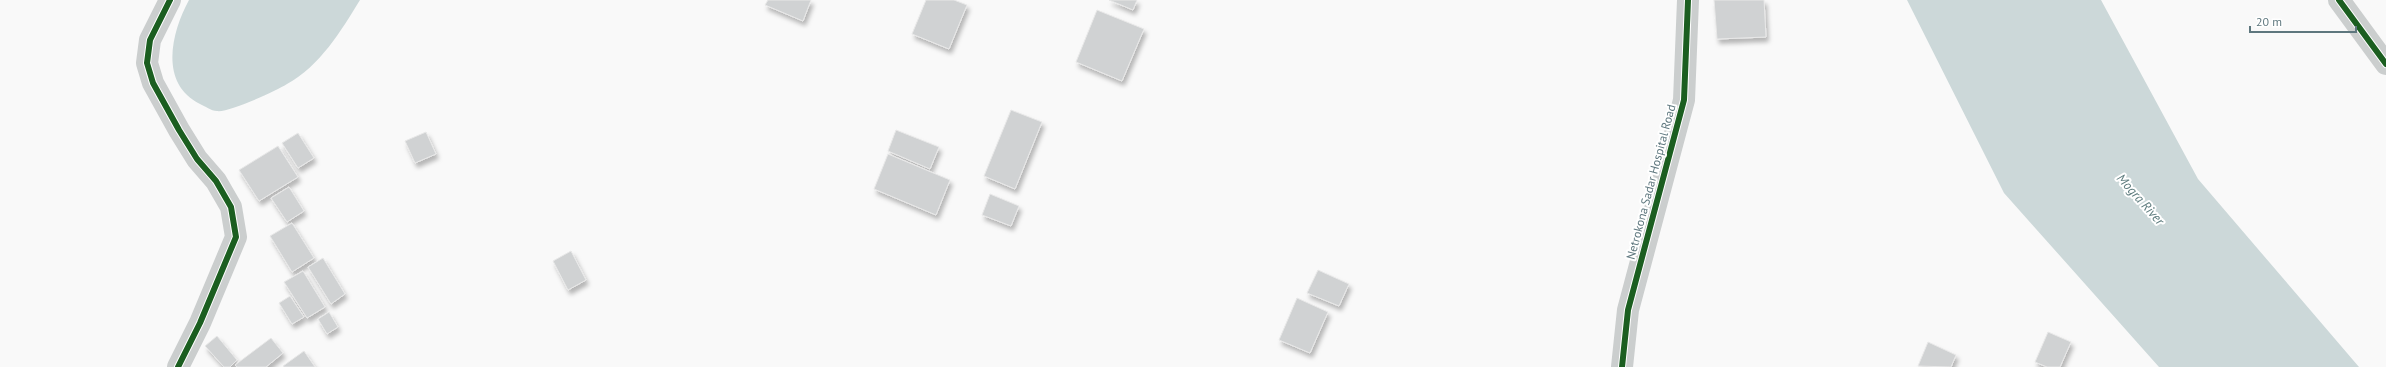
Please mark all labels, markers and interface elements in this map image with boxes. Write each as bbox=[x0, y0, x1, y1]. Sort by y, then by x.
scale bar bbox=[2250, 8, 2356, 34]
text: 20 m bbox=[2256, 14, 2282, 29]
street label: Netrokona Sadar Hospital Road bbox=[1623, 103, 1678, 261]
water label: Mogra River bbox=[2113, 170, 2169, 229]

